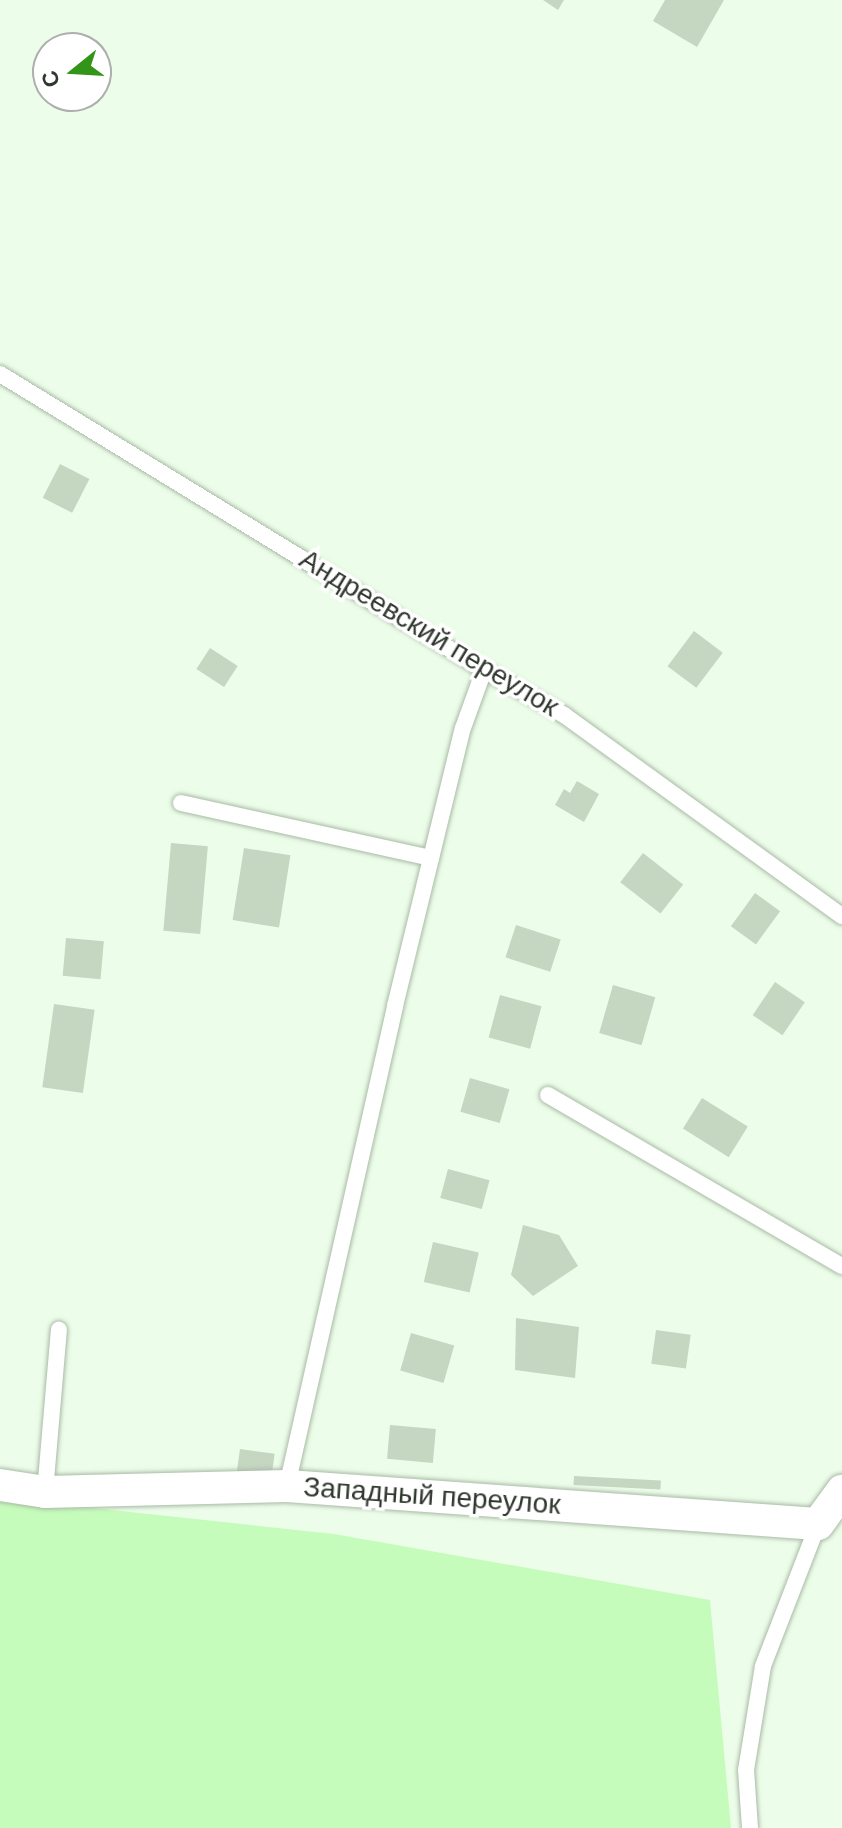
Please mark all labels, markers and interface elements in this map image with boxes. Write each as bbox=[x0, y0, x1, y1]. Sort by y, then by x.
north arrow bbox=[32, 32, 112, 112]
text: С bbox=[34, 67, 67, 91]
street label: Андреевский переулок bbox=[293, 542, 565, 724]
street label: Западный переулок bbox=[302, 1470, 562, 1522]

